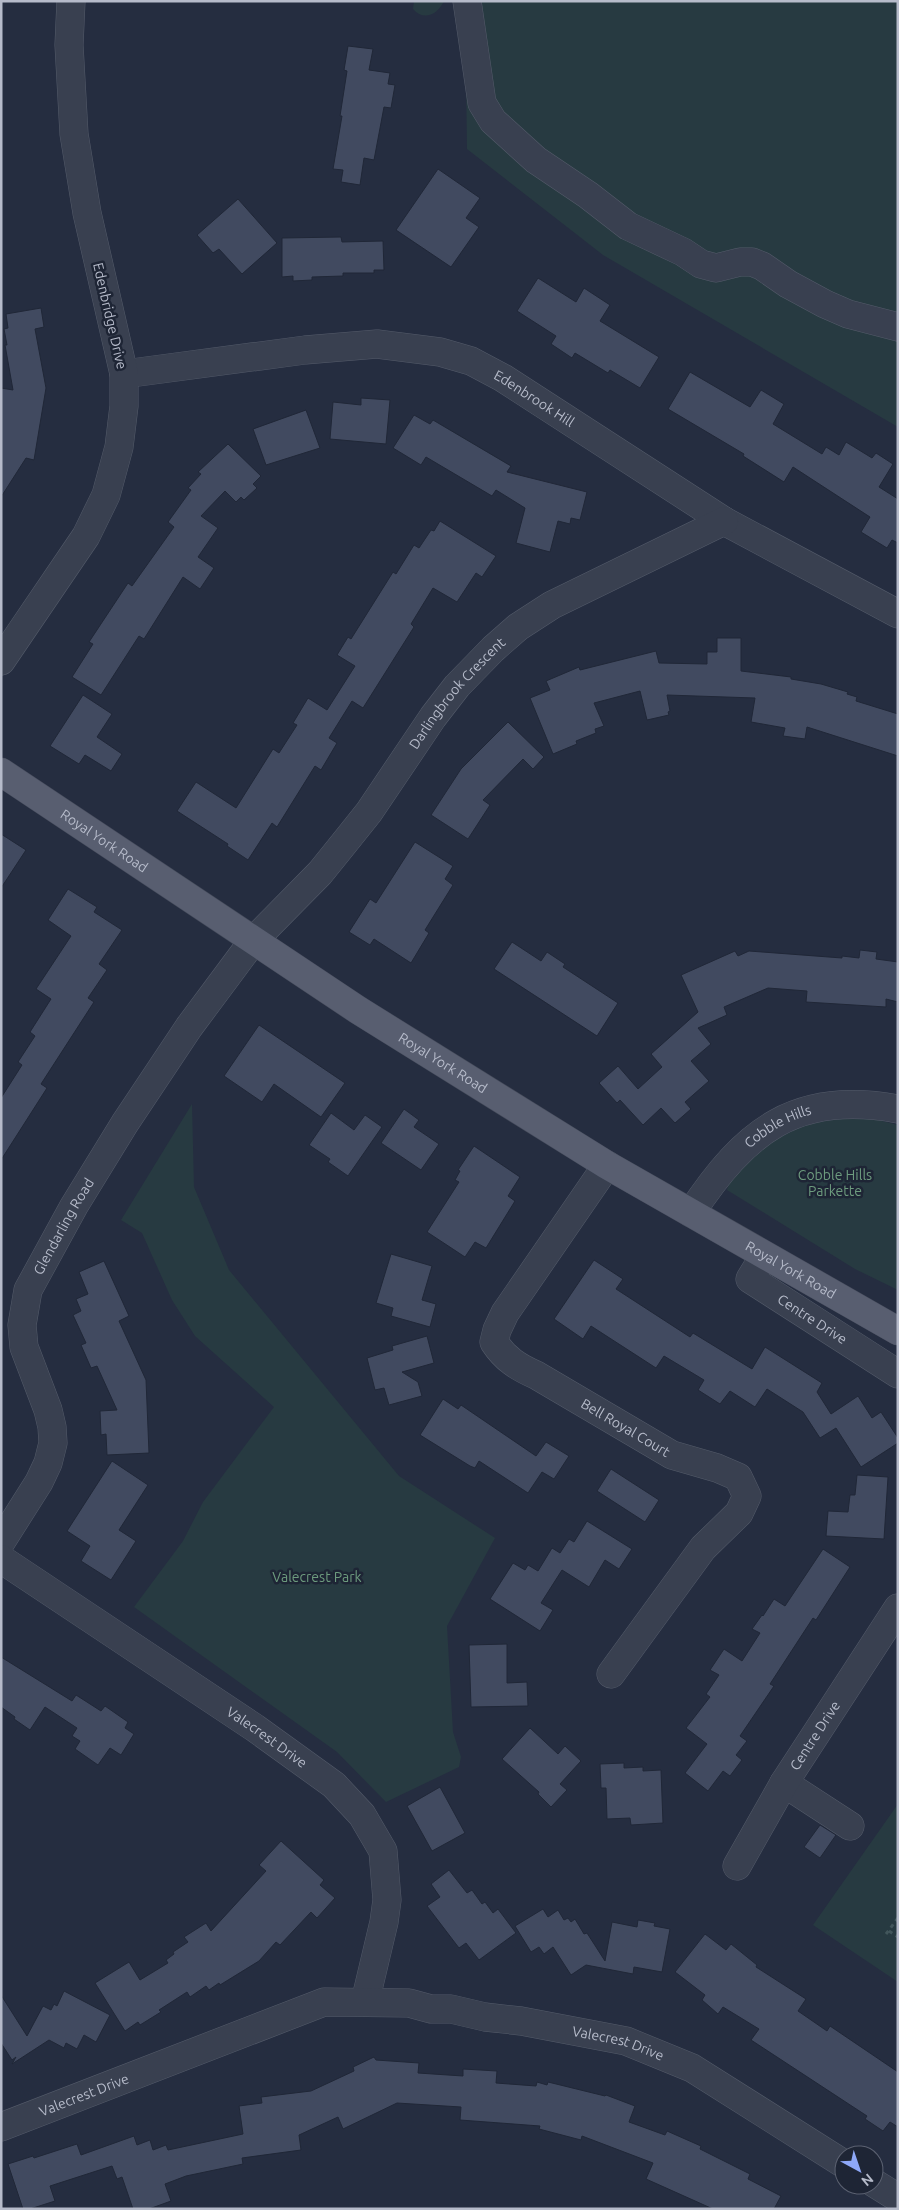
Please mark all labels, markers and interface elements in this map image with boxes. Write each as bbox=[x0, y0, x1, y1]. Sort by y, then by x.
street label: Edenbridge Drive bbox=[90, 261, 130, 371]
street label: Edenbrook Hill bbox=[491, 367, 578, 430]
street label: Darlingbrook Crescent bbox=[406, 634, 509, 752]
street label: Royal York Road bbox=[58, 806, 151, 876]
street label: Royal York Road bbox=[396, 1029, 490, 1096]
street label: Cobble Hills bbox=[741, 1102, 813, 1151]
park label: Cobble Hills Parkette bbox=[798, 1167, 872, 1199]
street label: Glendarling Road bbox=[30, 1175, 97, 1277]
street label: Royal York Road bbox=[743, 1238, 839, 1302]
street label: Centre Drive bbox=[775, 1291, 850, 1347]
street label: Bell Royal Court bbox=[578, 1395, 673, 1460]
park label: Valecrest Park bbox=[272, 1569, 362, 1585]
street label: Centre Drive bbox=[787, 1698, 843, 1773]
street label: Valecrest Drive bbox=[224, 1703, 310, 1771]
street label: Valecrest Drive bbox=[571, 2023, 666, 2064]
street label: Valecrest Drive bbox=[37, 2070, 131, 2119]
north arrow bbox=[834, 2145, 884, 2195]
text: N bbox=[858, 2170, 877, 2189]

